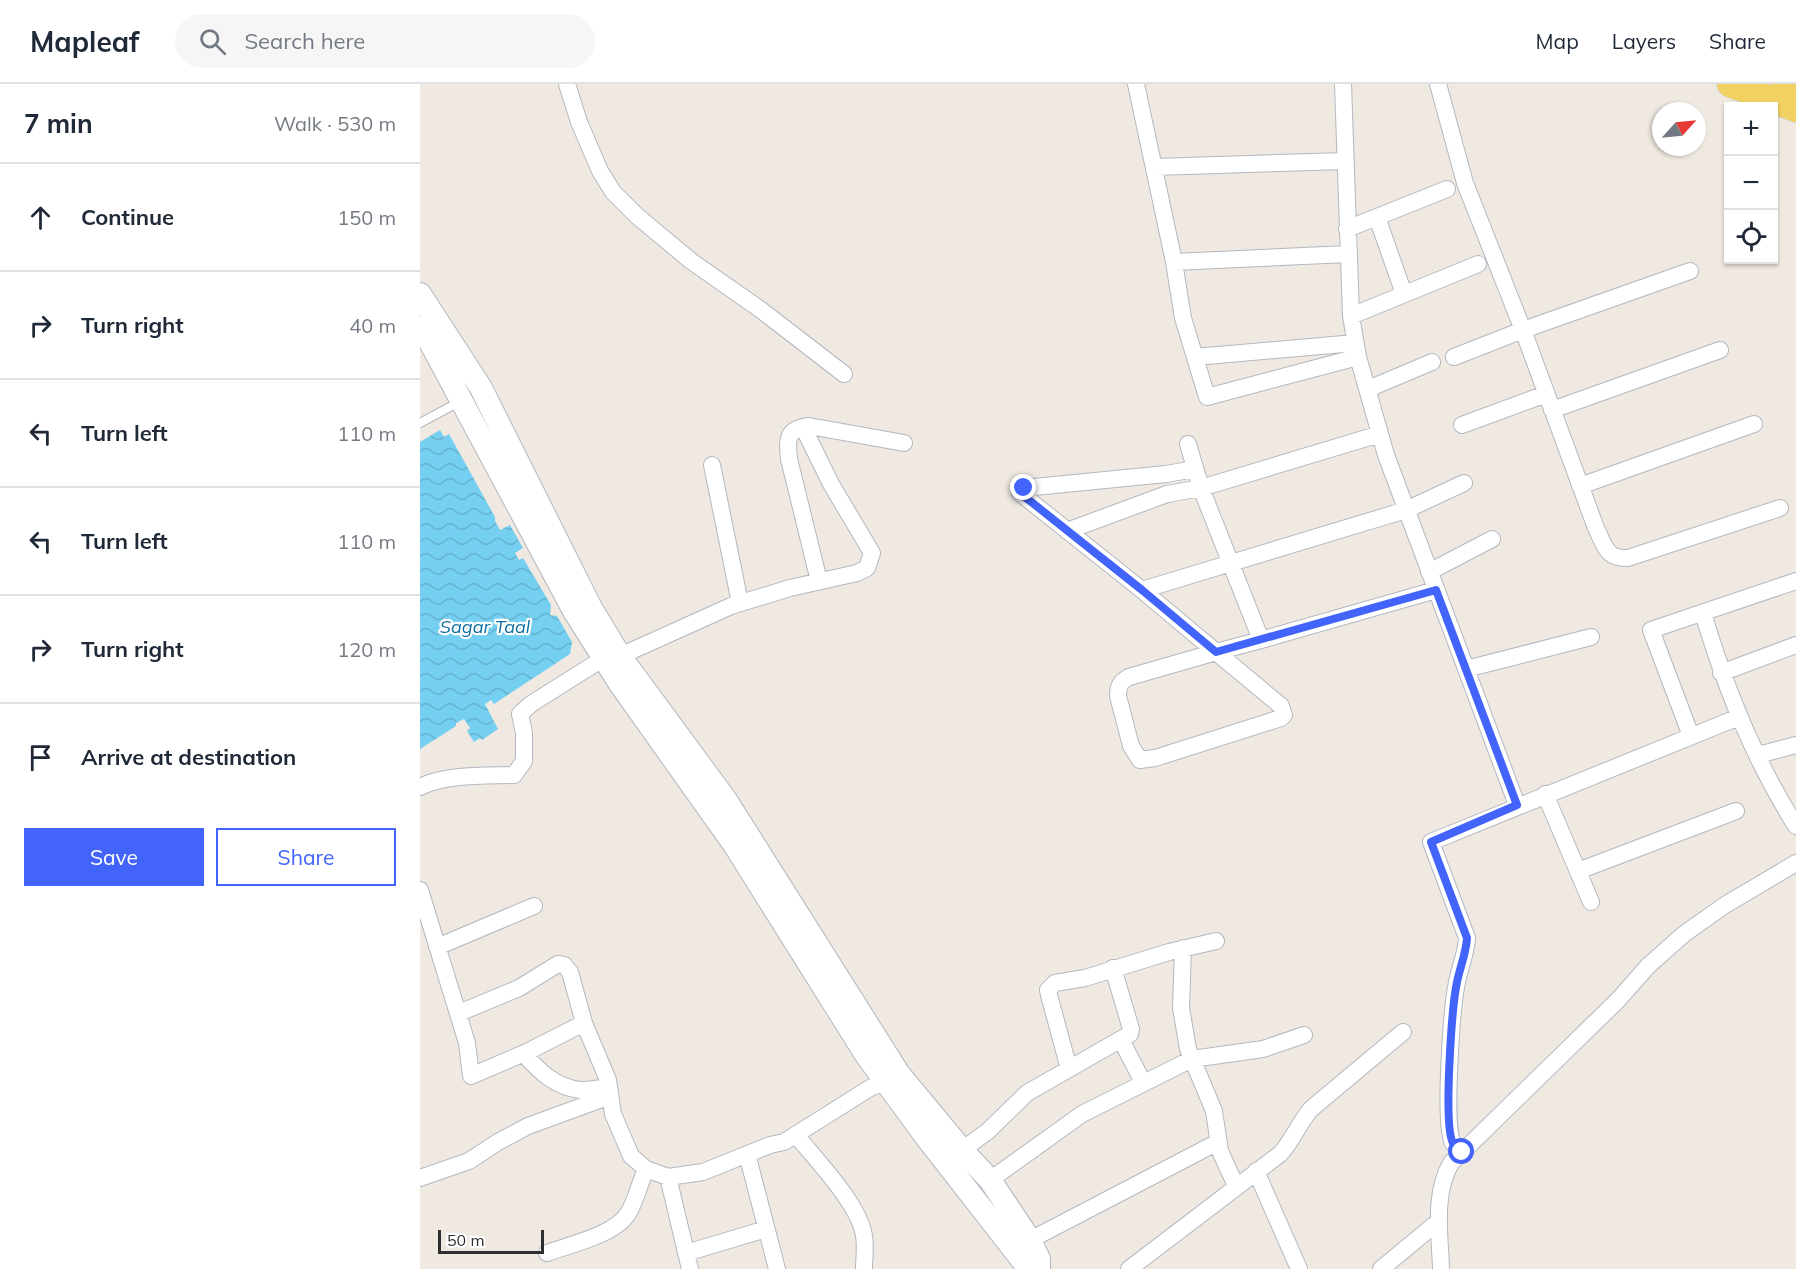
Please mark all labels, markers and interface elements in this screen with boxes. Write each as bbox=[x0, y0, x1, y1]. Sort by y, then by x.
search box bbox=[175, 14, 595, 68]
text: Mapleaf bbox=[30, 24, 139, 59]
icon: search bbox=[196, 25, 229, 58]
text: Search here bbox=[244, 27, 365, 55]
text: Map bbox=[1536, 28, 1579, 54]
text: Layers bbox=[1612, 28, 1676, 54]
text: Share bbox=[1709, 28, 1766, 54]
north arrow bbox=[1652, 102, 1706, 156]
map controls bbox=[1724, 102, 1778, 264]
button: + bbox=[1724, 102, 1778, 156]
text: 7 min bbox=[24, 107, 93, 140]
text: Walk · 530 m bbox=[274, 111, 396, 136]
button: − bbox=[1724, 156, 1778, 210]
icon: ahead bbox=[24, 201, 57, 234]
text: Continue bbox=[81, 203, 174, 231]
text: 150 m bbox=[337, 205, 396, 230]
button: locate bbox=[1724, 210, 1778, 264]
icon: right bbox=[24, 309, 57, 342]
text: Turn right bbox=[81, 311, 184, 339]
text: 40 m bbox=[349, 313, 396, 338]
icon: left bbox=[24, 417, 57, 450]
text: Turn left bbox=[81, 419, 168, 447]
text: 110 m bbox=[337, 421, 396, 446]
route end bbox=[1010, 474, 1036, 500]
icon: left bbox=[24, 525, 57, 558]
text: Turn left bbox=[81, 527, 168, 555]
text: 110 m bbox=[337, 529, 396, 554]
water label: Sagar Taal bbox=[440, 615, 531, 638]
icon: right bbox=[24, 633, 57, 666]
text: Turn right bbox=[81, 635, 184, 663]
text: 120 m bbox=[337, 637, 396, 662]
icon: arrive bbox=[24, 741, 57, 774]
text: Arrive at destination bbox=[81, 743, 296, 771]
button: Save bbox=[24, 828, 204, 886]
button: Share bbox=[216, 828, 396, 886]
route start bbox=[1448, 1138, 1474, 1164]
scale bar bbox=[438, 1227, 544, 1254]
text: 50 m bbox=[447, 1230, 484, 1250]

